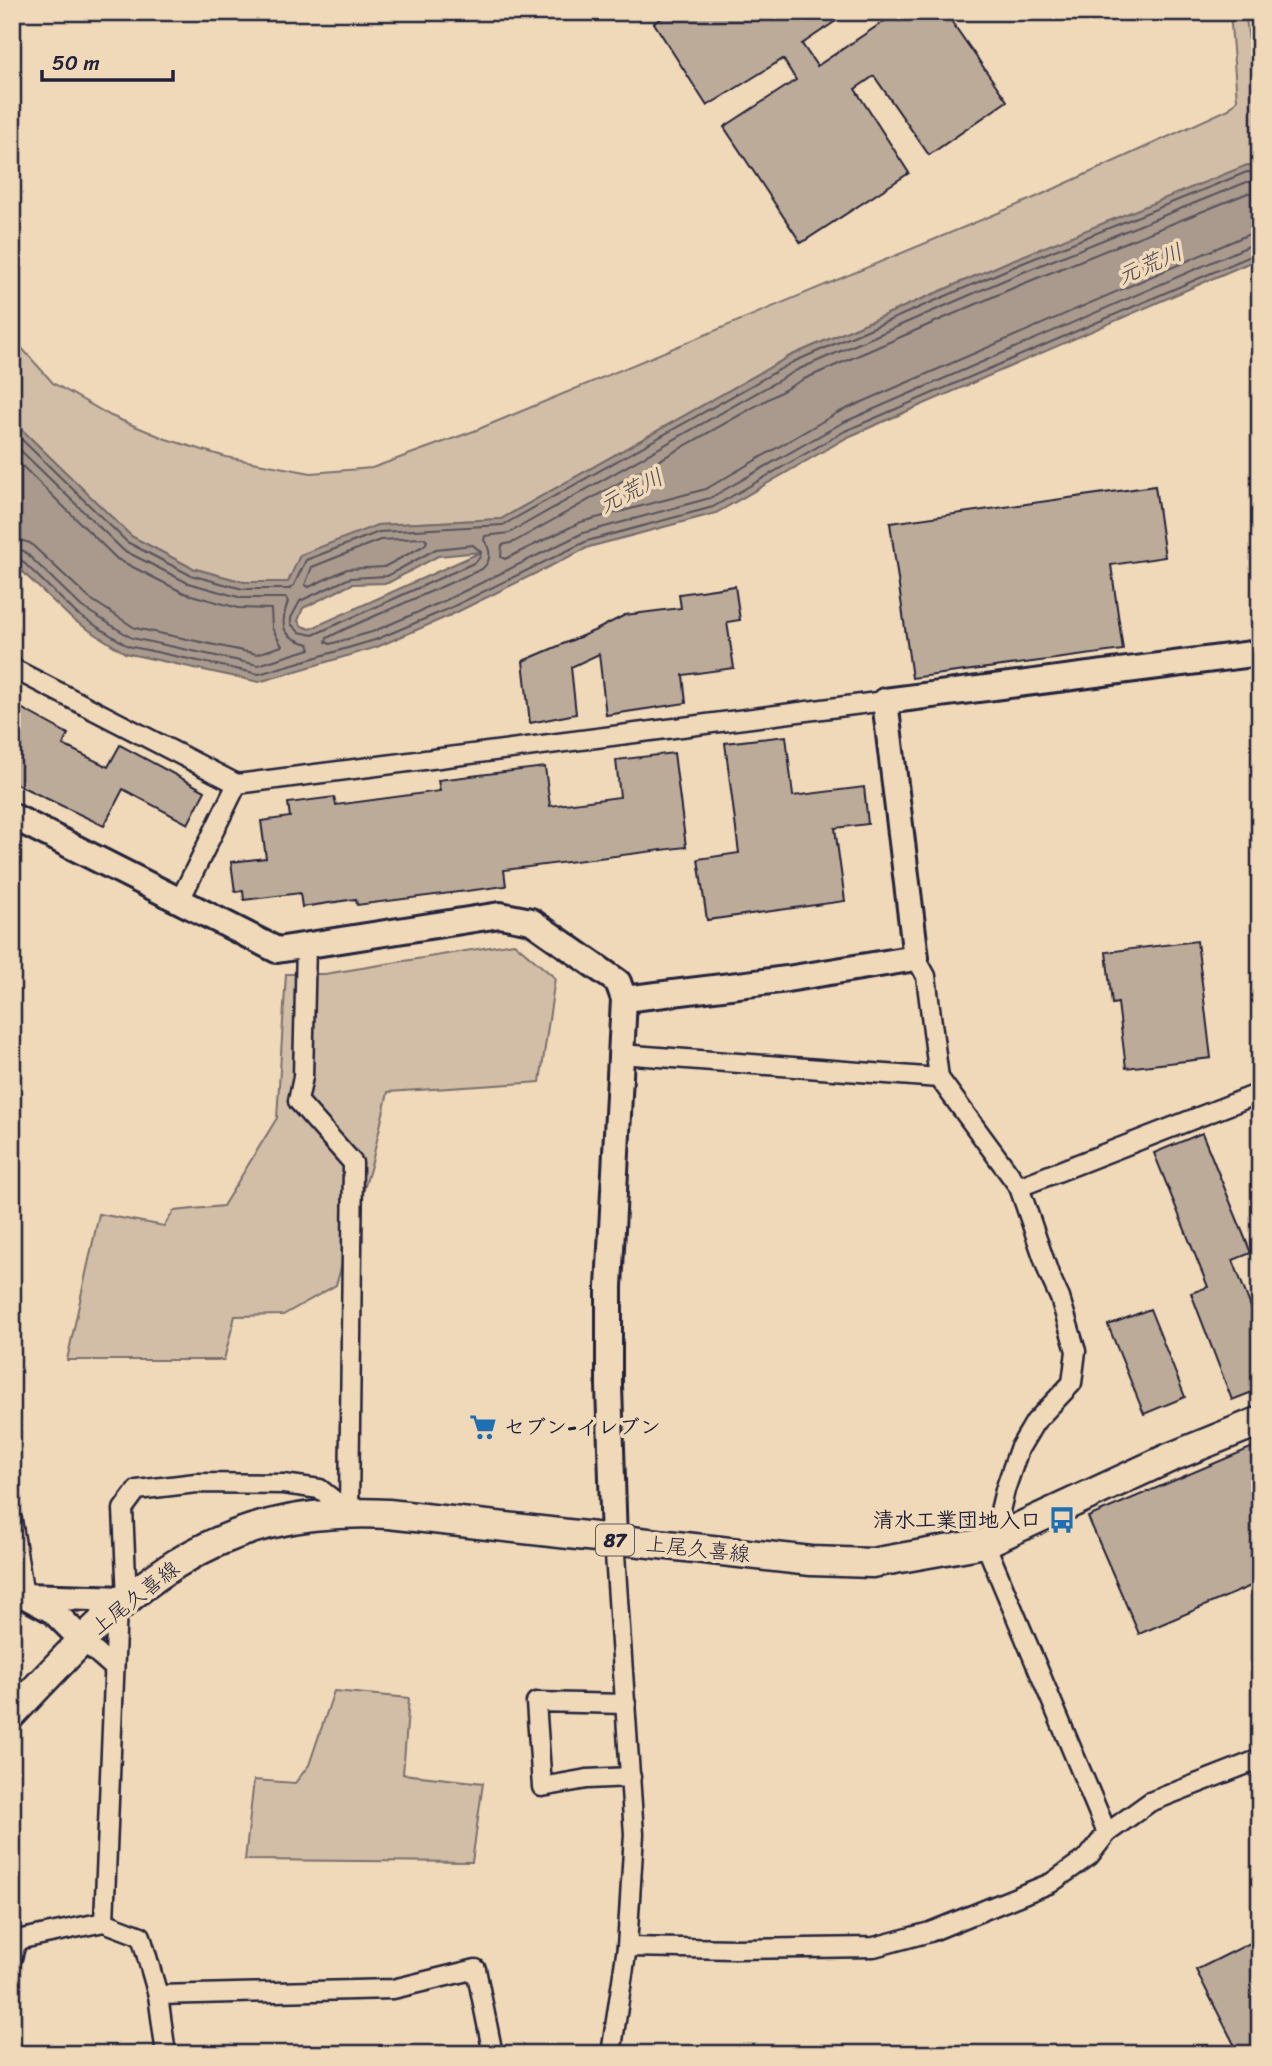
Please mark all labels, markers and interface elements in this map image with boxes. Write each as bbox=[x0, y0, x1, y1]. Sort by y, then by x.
scale bar bbox=[42, 38, 173, 82]
text: 50 m bbox=[52, 44, 100, 82]
water label: 元荒川 bbox=[1110, 232, 1190, 296]
water label: 元荒川 bbox=[591, 457, 671, 525]
place label: セブン-イレブン bbox=[504, 1408, 661, 1446]
supermarket icon: セブン-イレブン bbox=[468, 1412, 498, 1442]
place label: 清水工業団地入口 bbox=[873, 1501, 1041, 1539]
bus stop icon: 清水工業団地入口 bbox=[1047, 1505, 1077, 1535]
road number: 87 bbox=[596, 1524, 634, 1556]
street label: 上尾久喜線 bbox=[644, 1525, 752, 1573]
street label: 上尾久喜線 bbox=[82, 1551, 188, 1645]

